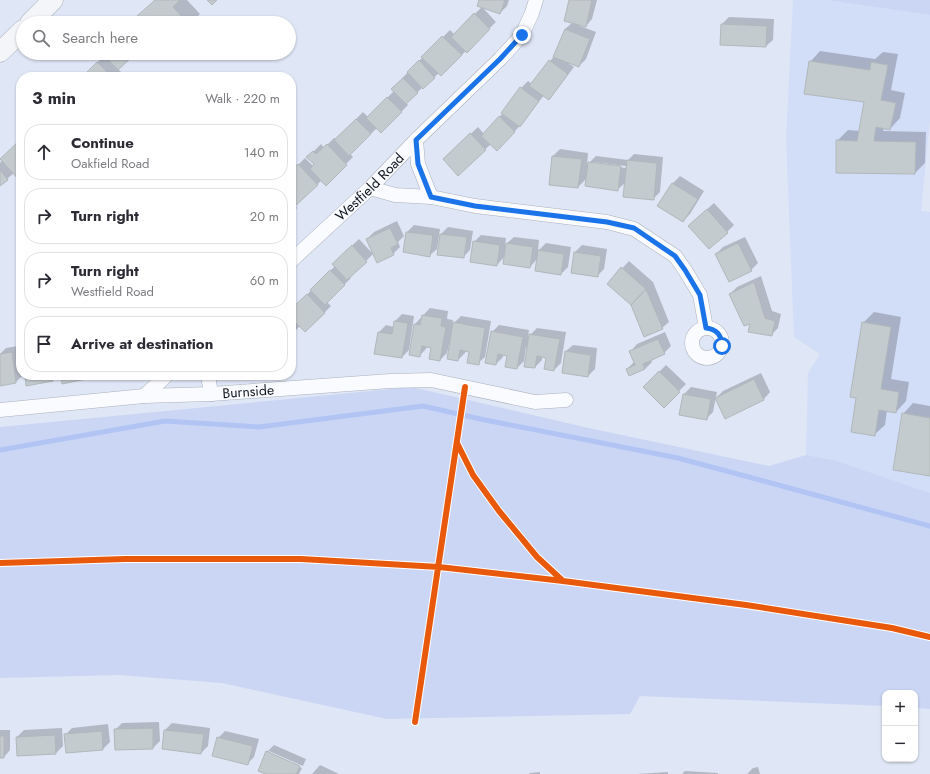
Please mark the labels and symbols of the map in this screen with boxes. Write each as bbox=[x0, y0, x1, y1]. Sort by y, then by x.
route end bbox=[513, 26, 531, 44]
street label: Westfield Road bbox=[331, 148, 408, 225]
route start bbox=[713, 337, 731, 355]
street label: Burnside bbox=[222, 379, 275, 403]

